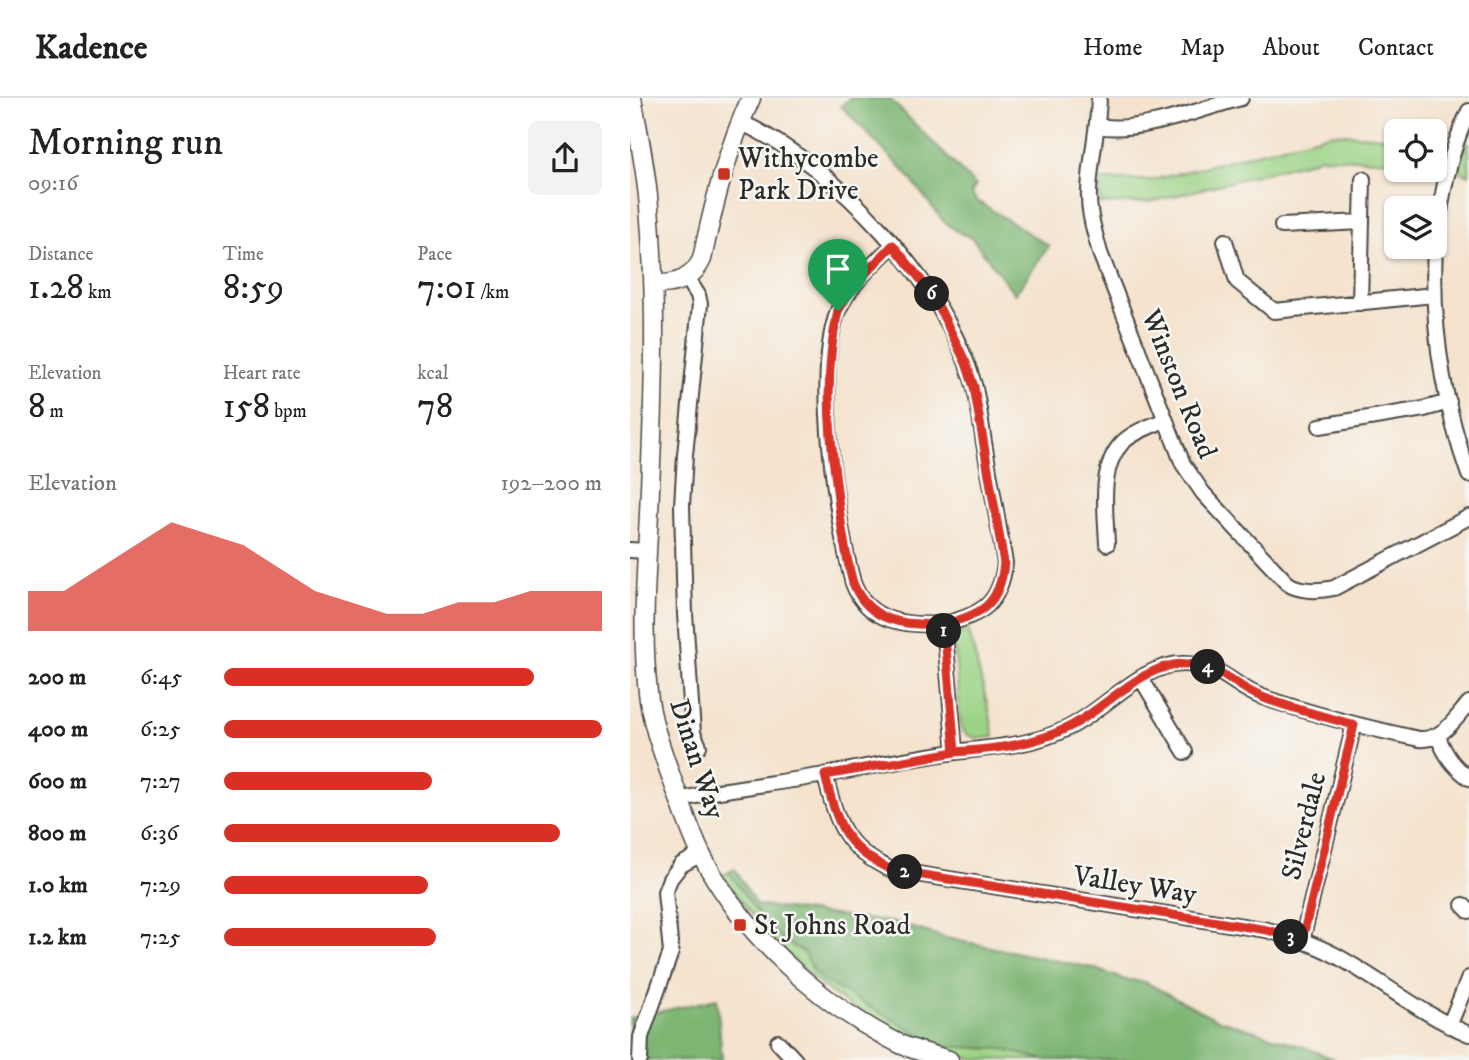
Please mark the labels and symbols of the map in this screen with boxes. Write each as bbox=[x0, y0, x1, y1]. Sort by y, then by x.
place label: Withycombe Park Drive bbox=[737, 141, 879, 208]
marker: Withycombe Park Drive bbox=[716, 166, 732, 182]
pin bbox=[808, 239, 868, 311]
pin: 6 bbox=[914, 276, 950, 312]
street label: Winston Road bbox=[1133, 303, 1225, 464]
pin: 1 bbox=[926, 614, 962, 648]
pin: 4 bbox=[1190, 650, 1226, 684]
street label: Dinan Way bbox=[661, 695, 733, 824]
street label: Silverdale bbox=[1274, 768, 1334, 884]
pin: 2 bbox=[888, 854, 922, 890]
street label: Valley Way bbox=[1070, 858, 1200, 912]
place label: St Johns Road bbox=[754, 908, 910, 943]
marker: St Johns Road bbox=[732, 917, 748, 933]
pin: 3 bbox=[1274, 920, 1308, 954]

